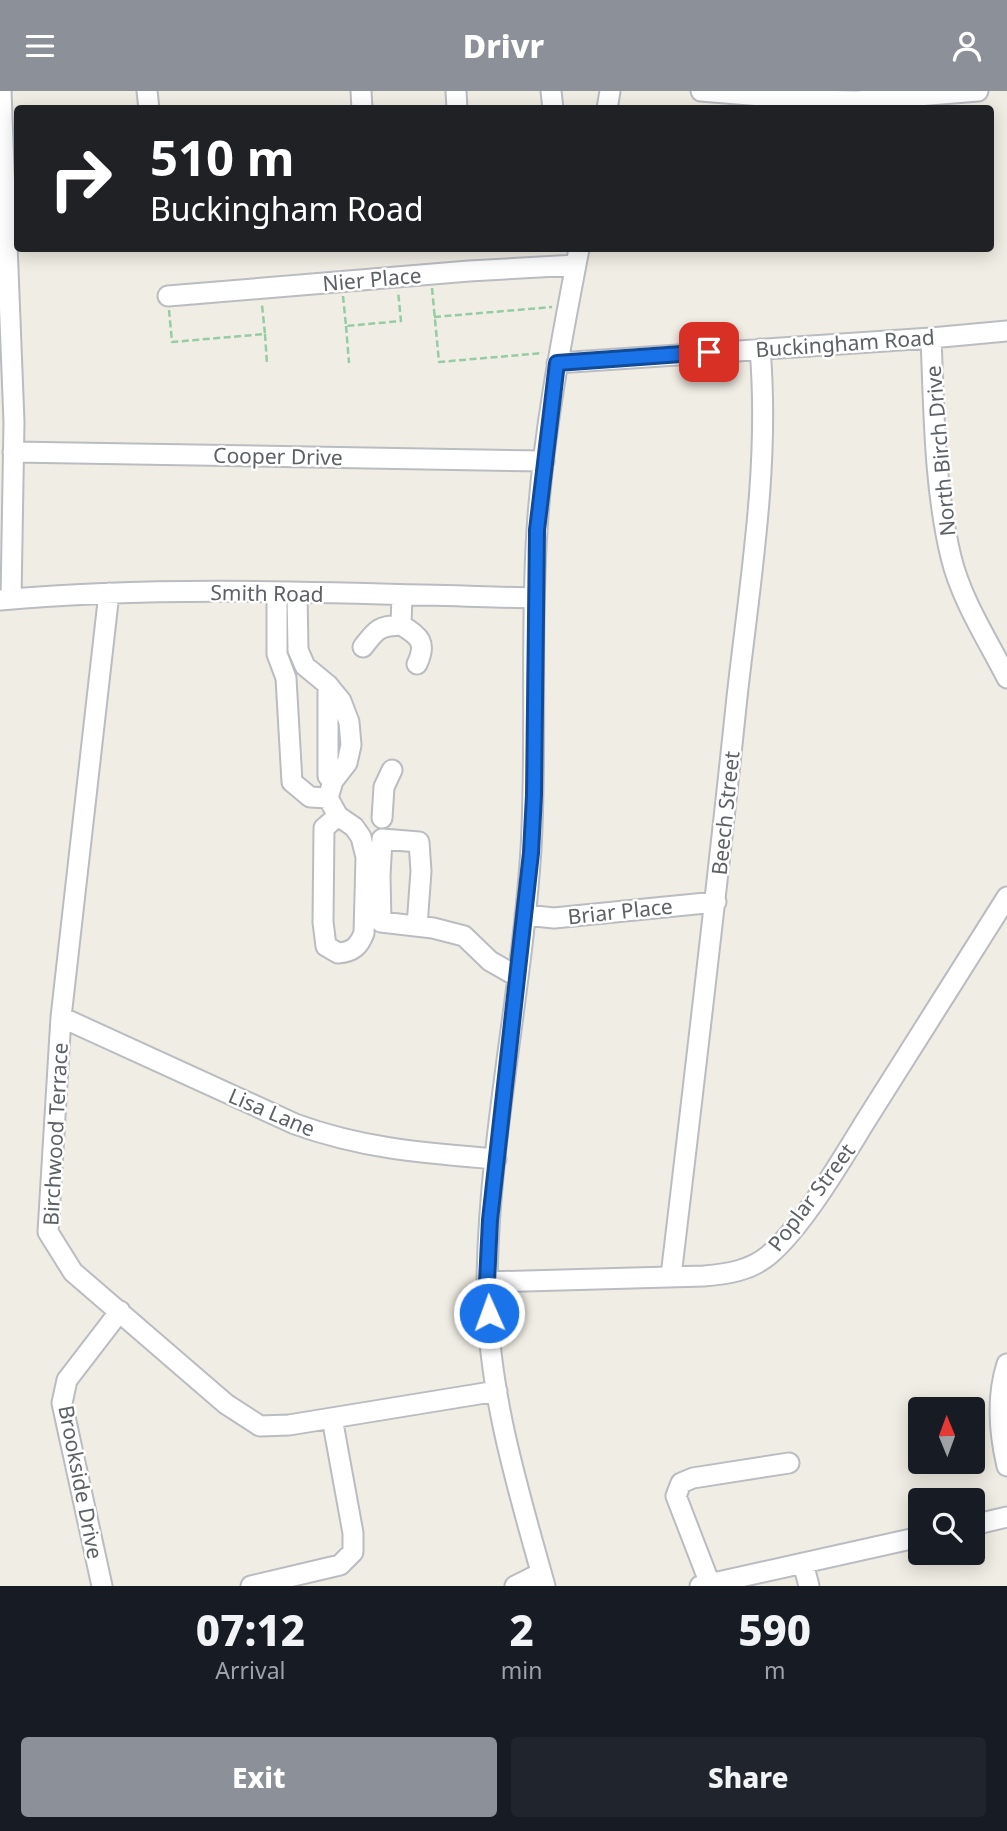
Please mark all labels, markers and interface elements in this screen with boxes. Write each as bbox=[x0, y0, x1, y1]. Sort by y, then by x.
text: Drivr bbox=[463, 24, 544, 67]
icon: menu bbox=[21, 27, 59, 65]
icon: person bbox=[948, 27, 986, 65]
text: 510 m bbox=[150, 124, 295, 190]
icon: right bbox=[35, 133, 126, 224]
text: Buckingham Road bbox=[150, 187, 424, 230]
street label: Nier Place bbox=[321, 261, 423, 297]
pin bbox=[679, 322, 739, 382]
street label: Buckingham Road bbox=[754, 323, 936, 363]
icon: arrive bbox=[690, 333, 728, 371]
street label: North Birch Drive bbox=[919, 365, 961, 537]
street label: Cooper Drive bbox=[213, 441, 343, 471]
street label: Smith Road bbox=[210, 578, 324, 608]
street label: Beech Street bbox=[705, 749, 745, 876]
street label: Briar Place bbox=[566, 892, 674, 930]
street label: Birchwood Terrace bbox=[36, 1042, 74, 1226]
street label: Lisa Lane bbox=[224, 1081, 320, 1143]
street label: Poplar Street bbox=[761, 1137, 861, 1257]
position arrow bbox=[452, 1276, 526, 1350]
north arrow bbox=[908, 1397, 985, 1473]
map controls bbox=[908, 1397, 985, 1565]
street label: Brookside Drive bbox=[52, 1403, 110, 1561]
button: search bbox=[908, 1488, 985, 1565]
text: 07:12 bbox=[196, 1601, 305, 1658]
text: 2 bbox=[509, 1601, 534, 1658]
text: 590 bbox=[738, 1601, 811, 1658]
text: Arrival bbox=[215, 1654, 285, 1686]
text: min bbox=[501, 1654, 542, 1686]
text: m bbox=[764, 1654, 785, 1686]
button: Exit bbox=[21, 1737, 497, 1817]
button: Share bbox=[511, 1737, 986, 1817]

